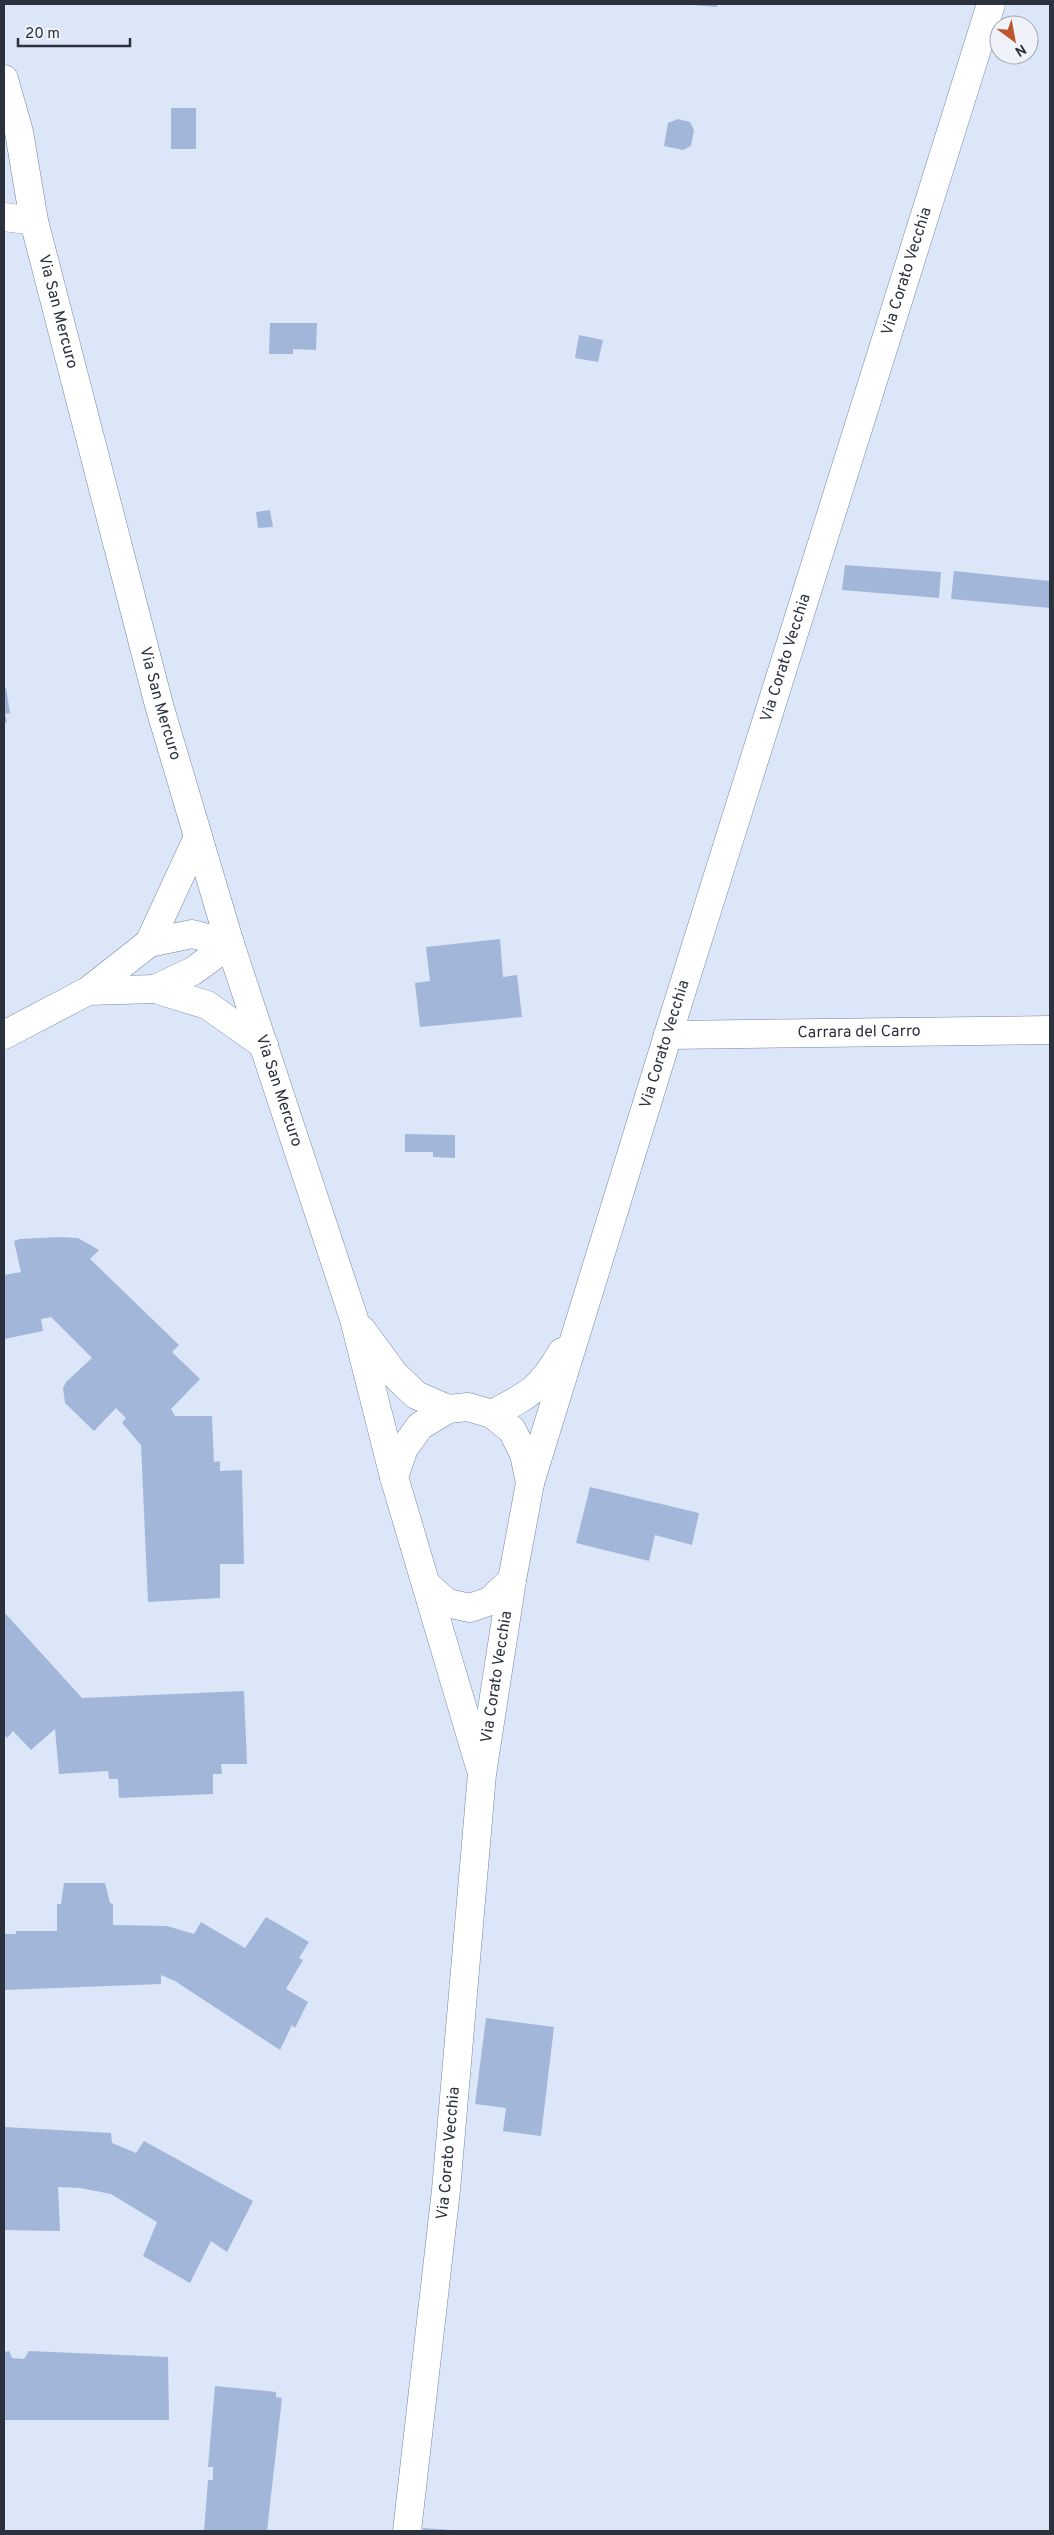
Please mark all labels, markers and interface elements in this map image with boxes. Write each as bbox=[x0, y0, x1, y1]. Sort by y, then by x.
scale bar bbox=[18, 15, 130, 47]
north arrow bbox=[989, 15, 1039, 65]
text: 20 m bbox=[25, 25, 60, 44]
text: N bbox=[1011, 40, 1029, 60]
street label: Via Corato Vecchia bbox=[878, 205, 937, 338]
street label: Via San Mercuro bbox=[33, 253, 82, 371]
street label: Via Corato Vecchia bbox=[757, 591, 816, 725]
street label: Via San Mercuro bbox=[134, 645, 185, 763]
street label: Via Corato Vecchia bbox=[636, 978, 695, 1111]
street label: Carrara del Carro bbox=[797, 1022, 921, 1043]
street label: Via San Mercuro bbox=[251, 1032, 306, 1149]
street label: Via Corato Vecchia bbox=[477, 1609, 517, 1744]
street label: Via Corato Vecchia bbox=[433, 2086, 465, 2221]

